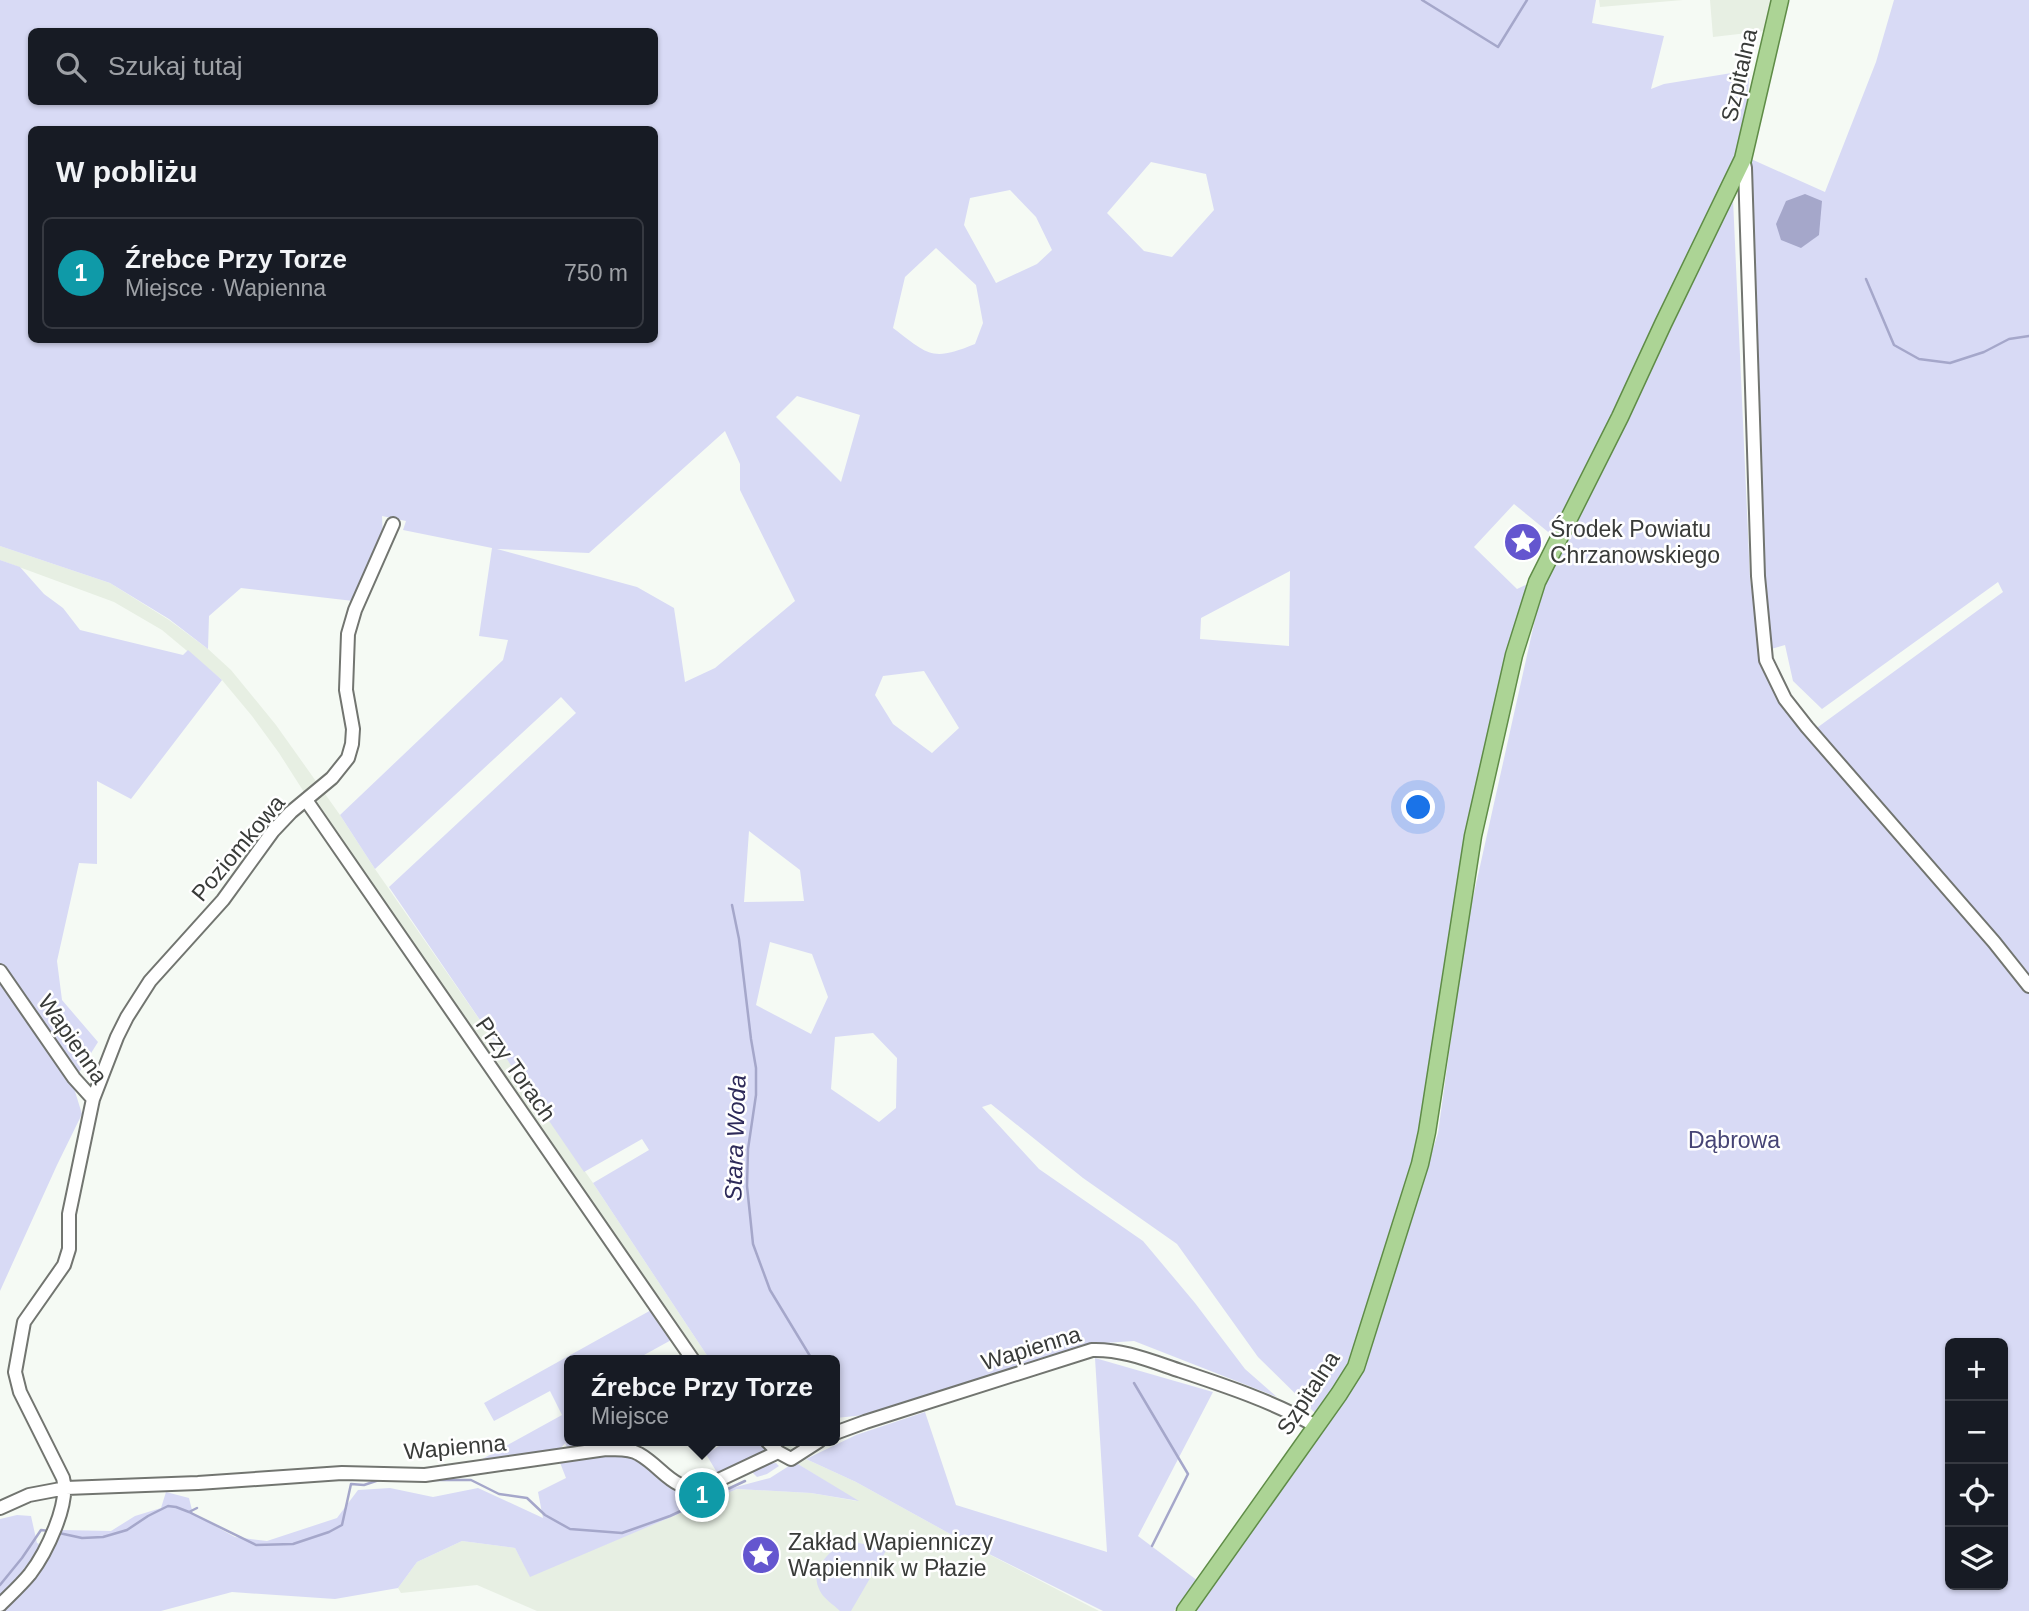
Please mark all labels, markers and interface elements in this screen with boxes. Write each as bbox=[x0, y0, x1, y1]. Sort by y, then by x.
street label: Szpitalna bbox=[1716, 26, 1762, 124]
search box bbox=[28, 28, 658, 105]
icon: search bbox=[52, 48, 90, 86]
text: Szukaj tutaj bbox=[108, 51, 242, 81]
text: W pobliżu bbox=[56, 155, 198, 188]
text: Źrebce Przy Torze bbox=[125, 244, 347, 274]
text: 1 bbox=[75, 260, 87, 286]
text: 750 m bbox=[564, 260, 628, 286]
text: Miejsce · Wapienna bbox=[125, 275, 326, 301]
place label: Środek Powiatu Chrzanowskiego bbox=[1550, 515, 1720, 568]
place icon: Środek Powiatu Chrzanowskiego bbox=[1502, 521, 1544, 563]
street label: Poziomkowa bbox=[186, 790, 290, 906]
your location bbox=[1401, 790, 1435, 824]
street label: Wapienna bbox=[33, 989, 113, 1089]
street label: Przy Torach bbox=[471, 1012, 561, 1126]
water label: Stara Woda bbox=[719, 1074, 751, 1202]
park label: Dąbrowa bbox=[1688, 1127, 1780, 1153]
street label: Wapienna bbox=[978, 1320, 1084, 1375]
map controls bbox=[1945, 1338, 2008, 1590]
button: + bbox=[1945, 1338, 2008, 1401]
street label: Szpitalna bbox=[1271, 1346, 1345, 1440]
popup bbox=[564, 1355, 840, 1446]
text: Źrebce Przy Torze bbox=[591, 1372, 813, 1402]
button: − bbox=[1945, 1401, 2008, 1464]
text: Miejsce bbox=[591, 1403, 669, 1429]
street label: Wapienna bbox=[403, 1430, 507, 1464]
button: locate bbox=[1945, 1464, 2008, 1527]
pin: 1 bbox=[679, 1469, 725, 1521]
button: layers bbox=[1945, 1527, 2008, 1590]
place label: Zakład Wapienniczy Wapiennik w Płazie bbox=[788, 1529, 993, 1581]
place icon: Zakład Wapienniczy Wapiennik w Płazie bbox=[740, 1534, 782, 1576]

